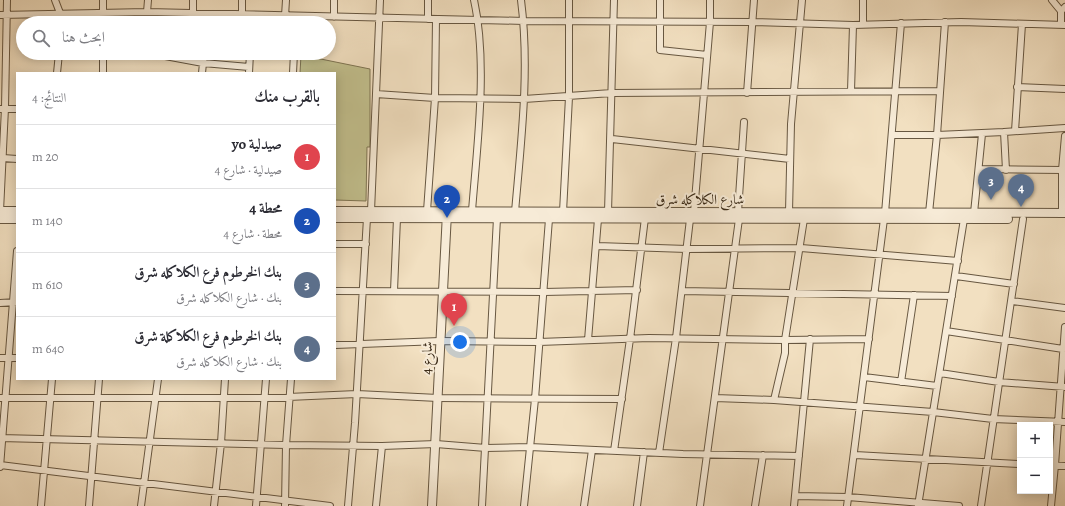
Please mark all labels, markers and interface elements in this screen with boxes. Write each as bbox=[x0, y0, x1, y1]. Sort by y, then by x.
search box bbox=[16, 16, 336, 60]
icon: search bbox=[30, 27, 52, 49]
text: ابحث هنا bbox=[62, 27, 105, 47]
text: بالقرب منك bbox=[254, 85, 320, 108]
text: النتائج: 4 bbox=[32, 89, 66, 106]
text: صيدلية yo bbox=[232, 134, 282, 154]
text: 20 m bbox=[32, 148, 59, 165]
text: 1 bbox=[305, 148, 309, 165]
text: صيدلية · شارع 4 bbox=[215, 161, 282, 178]
pin: 3 bbox=[978, 167, 1004, 200]
pin: 4 bbox=[1008, 174, 1034, 207]
pin: 2 bbox=[434, 185, 460, 218]
street label: شارع الكلاكله شرق bbox=[656, 190, 744, 211]
text: محطة 4 bbox=[249, 198, 282, 218]
text: 140 m bbox=[32, 212, 63, 229]
text: 2 bbox=[304, 212, 310, 229]
text: محطة · شارع 4 bbox=[223, 225, 282, 242]
text: بنك الخرطوم فرع الكلاكله شرق bbox=[134, 262, 282, 282]
text: 610 m bbox=[32, 276, 63, 293]
text: 3 bbox=[304, 276, 310, 293]
text: بنك · شارع الكلاكله شرق bbox=[176, 289, 282, 306]
pin: 1 bbox=[441, 293, 467, 326]
text: بنك الخرطوم فرع الكلاكلة شرق bbox=[134, 326, 282, 346]
your location bbox=[450, 332, 470, 352]
text: 640 m bbox=[32, 340, 64, 357]
text: 4 bbox=[304, 340, 310, 357]
street label: شارع 4 bbox=[417, 341, 439, 375]
text: بنك · شارع الكلاكله شرق bbox=[176, 353, 282, 370]
map controls bbox=[1017, 422, 1053, 494]
button: + bbox=[1017, 422, 1053, 458]
button: − bbox=[1017, 458, 1053, 494]

